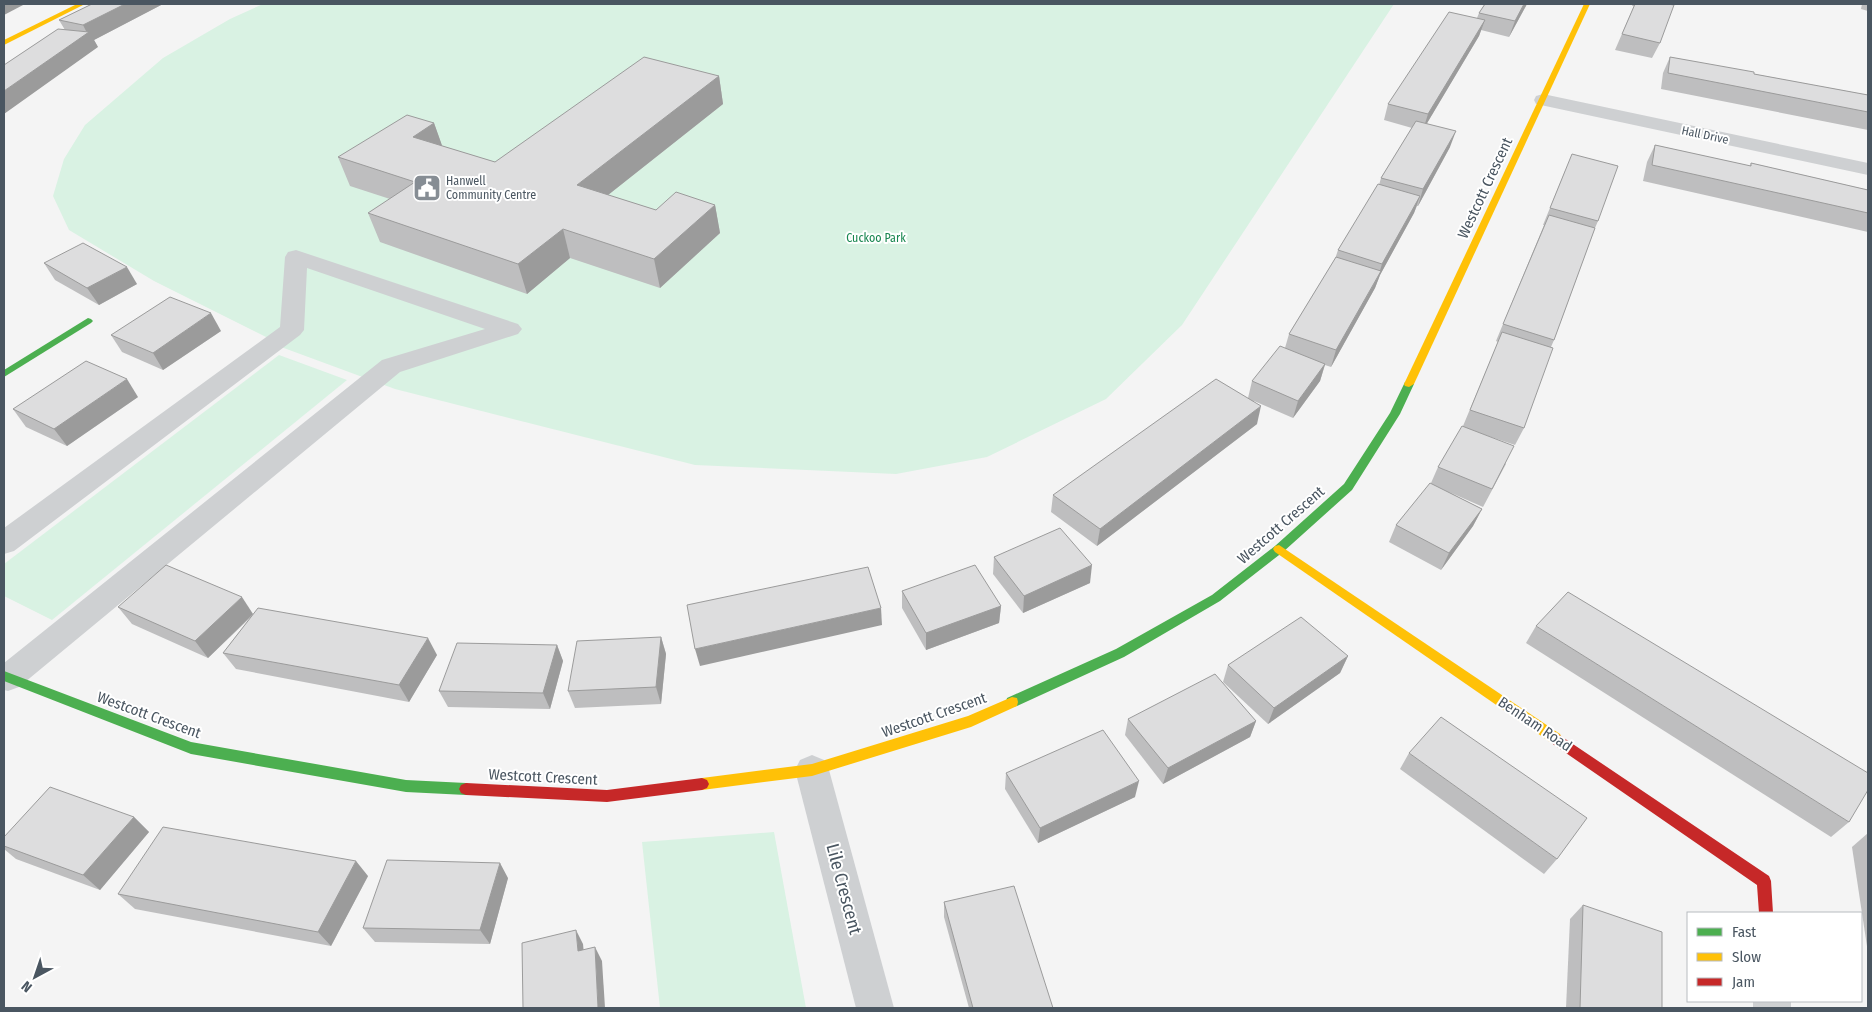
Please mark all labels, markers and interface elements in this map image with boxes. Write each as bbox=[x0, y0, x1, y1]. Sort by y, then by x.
street label: Hall Drive bbox=[1680, 123, 1730, 147]
street label: Westcott Crescent bbox=[1454, 135, 1516, 241]
public building icon: Hanwell Community Centre bbox=[412, 173, 442, 203]
place label: Hanwell Community Centre bbox=[446, 174, 536, 202]
park label: Cuckoo Park bbox=[846, 231, 906, 245]
street label: Westcott Crescent bbox=[1234, 482, 1328, 568]
street label: Westcott Crescent bbox=[95, 688, 204, 742]
street label: Westcott Crescent bbox=[879, 689, 989, 741]
street label: Benham Road bbox=[1495, 693, 1575, 755]
street label: Westcott Crescent bbox=[488, 765, 598, 789]
street label: Lile Crescent bbox=[821, 841, 867, 937]
legend bbox=[1687, 912, 1862, 1002]
text: Fast bbox=[1732, 923, 1756, 941]
text: Slow bbox=[1732, 948, 1761, 966]
north arrow bbox=[10, 952, 60, 1002]
text: Jam bbox=[1732, 973, 1755, 991]
text: N bbox=[18, 977, 36, 996]

